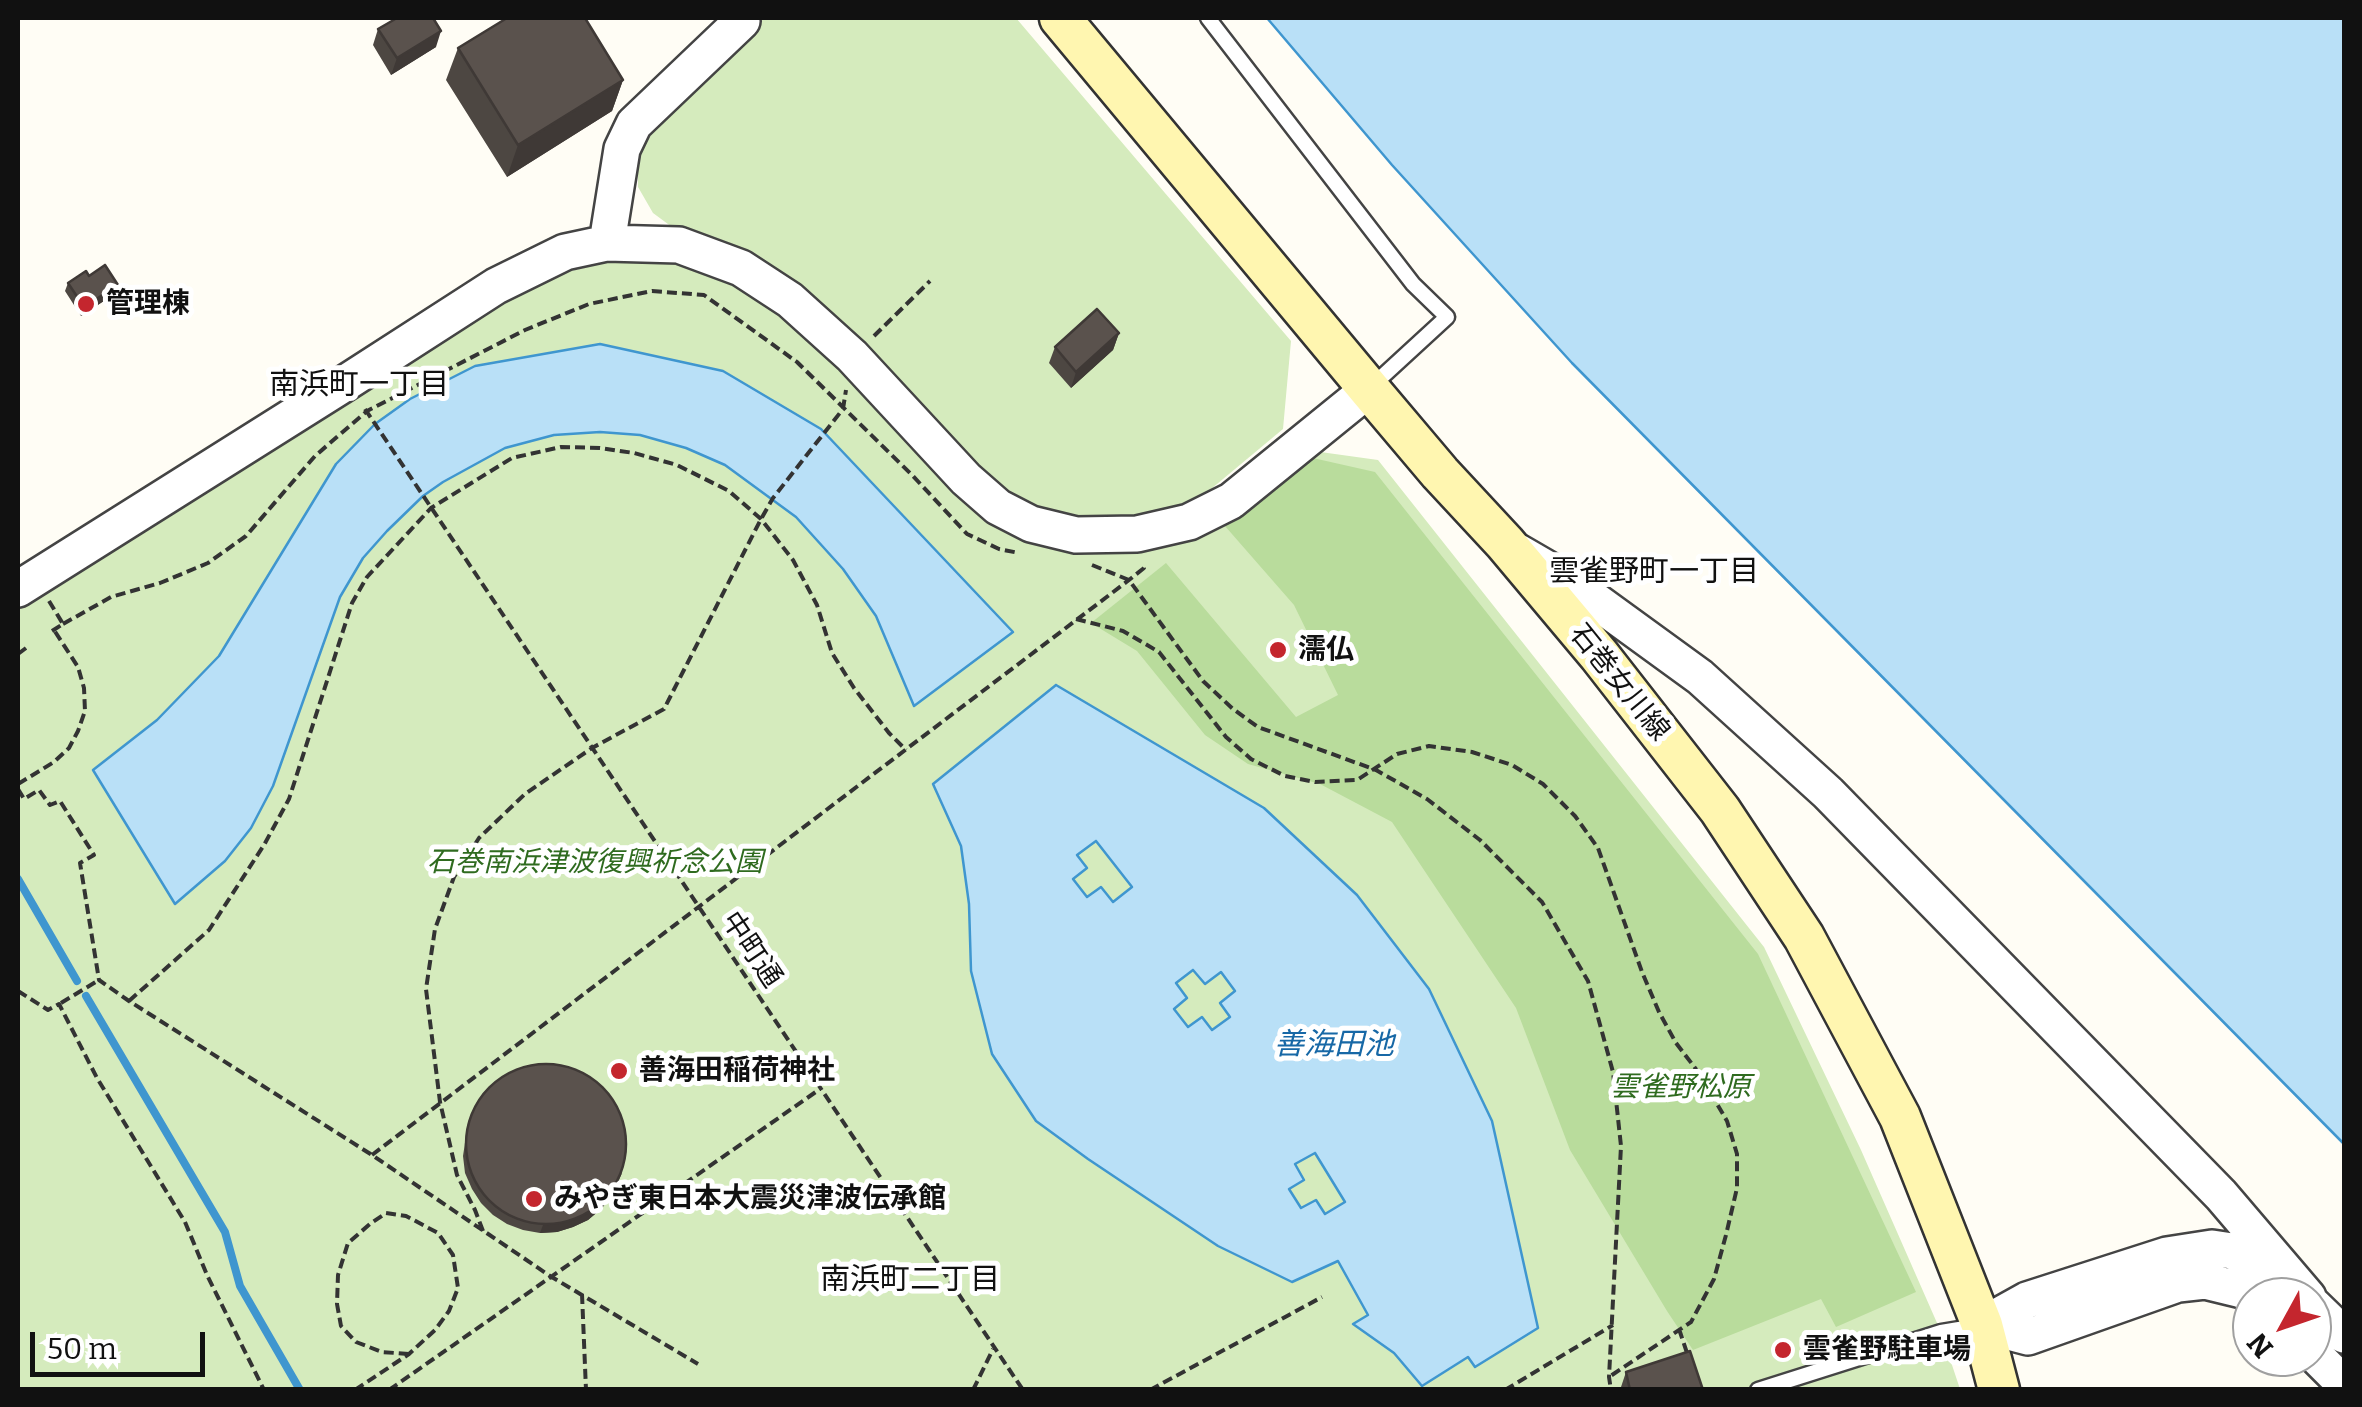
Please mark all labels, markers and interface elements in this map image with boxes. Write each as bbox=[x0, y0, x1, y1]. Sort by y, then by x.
place label: 管理棟 bbox=[106, 287, 190, 321]
marker: 管理棟 bbox=[75, 293, 97, 315]
district label: 南浜町一丁目 bbox=[269, 368, 449, 404]
district label: 雲雀野町一丁目 bbox=[1549, 555, 1759, 591]
street label: 石巻女川線 bbox=[1562, 618, 1676, 748]
place label: 濡仏 bbox=[1298, 633, 1354, 667]
marker: 濡仏 bbox=[1267, 639, 1289, 661]
park label: 石巻南浜津波復興祈念公園 bbox=[427, 846, 763, 880]
street label: 中町通 bbox=[714, 906, 788, 994]
water label: 善海田池 bbox=[1274, 1028, 1394, 1064]
place label: 善海田稲荷神社 bbox=[639, 1054, 835, 1088]
marker: 善海田稲荷神社 bbox=[608, 1060, 630, 1082]
park label: 雲雀野松原 bbox=[1611, 1071, 1751, 1105]
place label: みやぎ東日本大震災津波伝承館 bbox=[554, 1182, 946, 1216]
marker: みやぎ東日本大震災津波伝承館 bbox=[523, 1188, 545, 1210]
district label: 南浜町二丁目 bbox=[820, 1263, 1000, 1299]
north arrow bbox=[2232, 1277, 2332, 1377]
scale bar bbox=[35, 1312, 210, 1374]
text: N bbox=[2241, 1326, 2280, 1364]
text: 50 m bbox=[47, 1331, 117, 1367]
place label: 雲雀野駐車場 bbox=[1803, 1333, 1971, 1367]
marker: 雲雀野駐車場 bbox=[1772, 1339, 1794, 1361]

